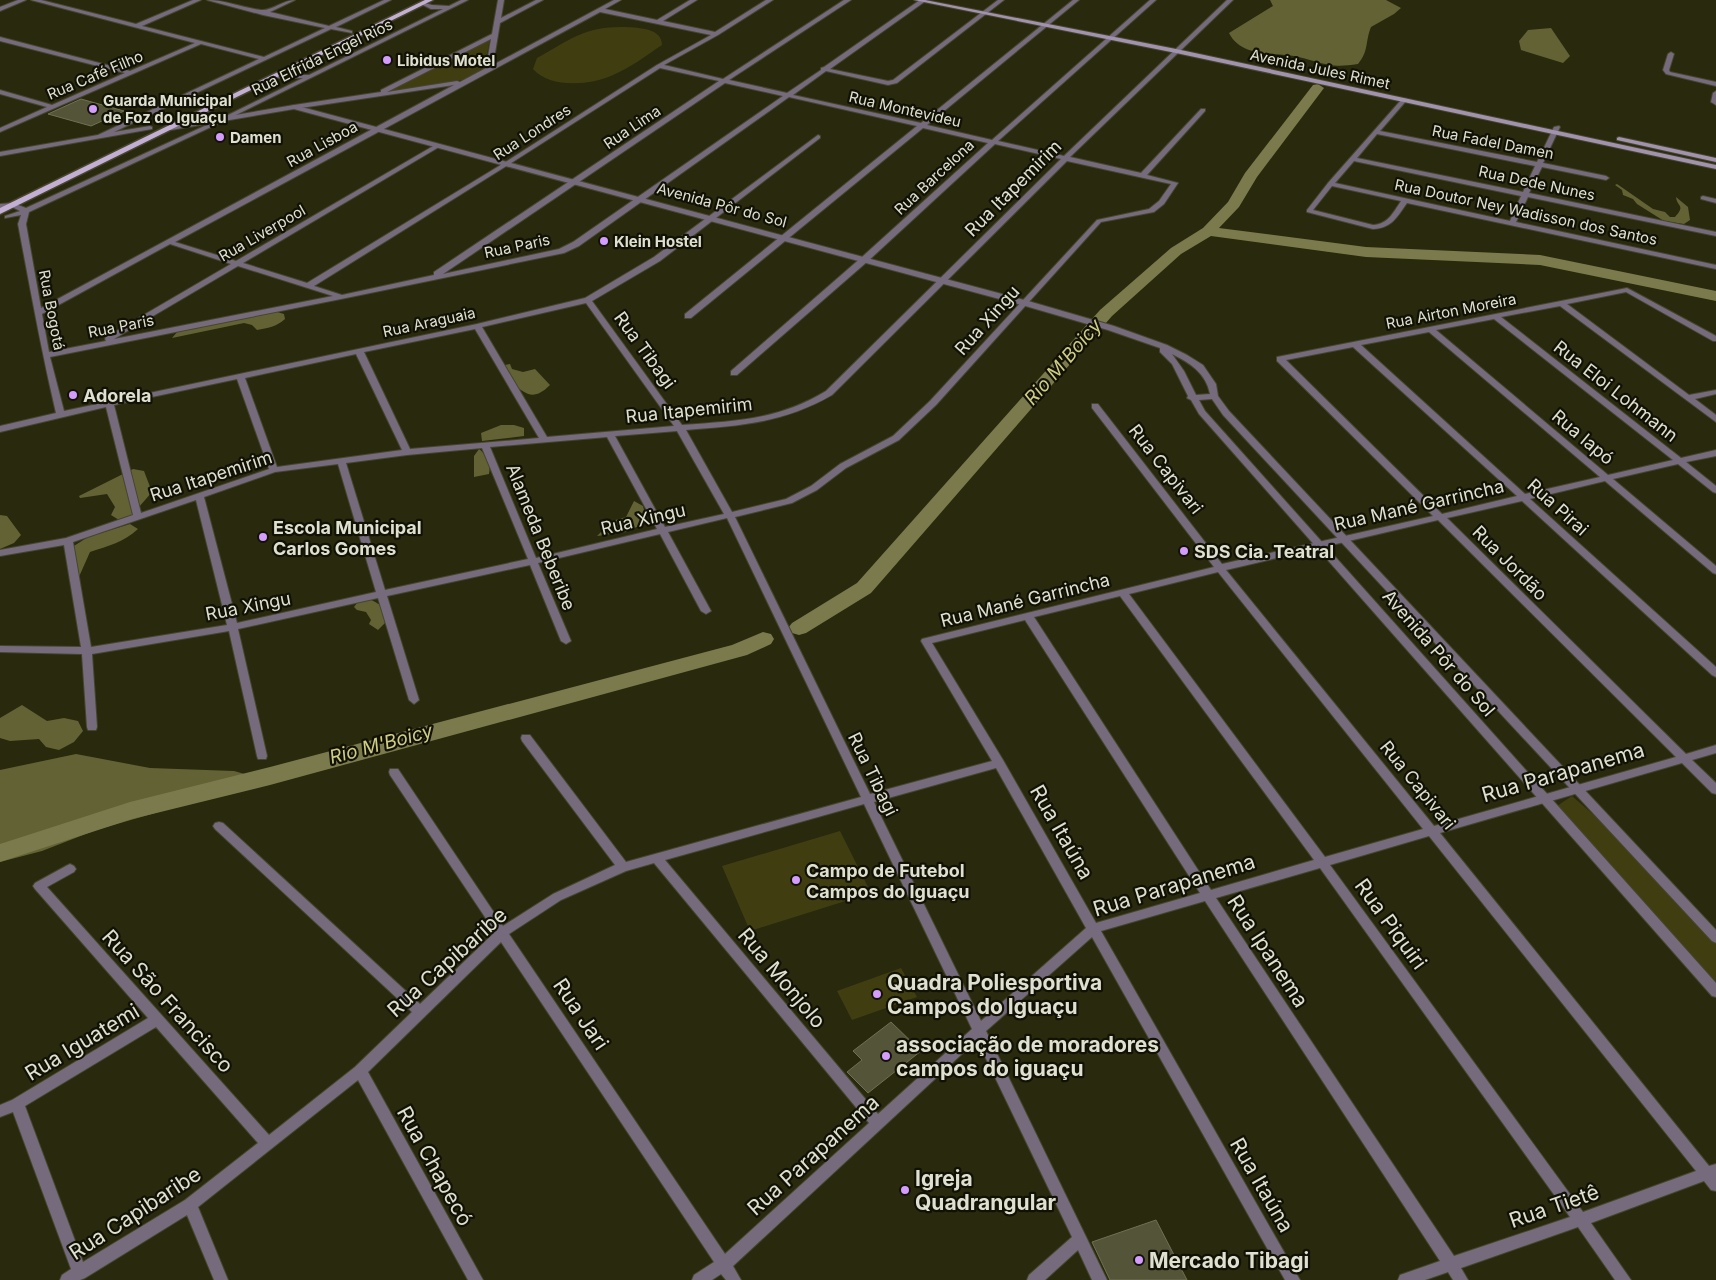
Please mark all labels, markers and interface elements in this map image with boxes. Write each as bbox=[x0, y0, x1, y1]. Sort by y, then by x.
street label: Rua Elfrida Engel Rios bbox=[248, 15, 396, 99]
street label: Avenida Jules Rimet bbox=[1248, 45, 1392, 93]
street label: Rua Café Filho bbox=[44, 46, 146, 104]
place label: Libidus Motel bbox=[397, 51, 495, 70]
marker: Libidus Motel bbox=[381, 54, 393, 66]
street label: Rua Montevideu bbox=[847, 87, 963, 131]
place label: Guarda Municipal de Foz do Iguaçu bbox=[103, 91, 232, 127]
street label: Rua Londres bbox=[490, 100, 574, 164]
street label: Rua Lima bbox=[600, 101, 664, 153]
marker: Guarda Municipal de Foz do Iguaçu bbox=[87, 103, 99, 115]
street label: Rua Lisboa bbox=[283, 117, 361, 171]
street label: Rua Fadel Damen bbox=[1430, 121, 1556, 163]
place label: Damen bbox=[230, 128, 282, 147]
marker: Damen bbox=[214, 131, 226, 143]
street label: Rua Barcelona bbox=[890, 135, 978, 219]
street label: Rua Itapemirim bbox=[961, 136, 1065, 240]
street label: Rua Dede Nunes bbox=[1477, 161, 1597, 205]
street label: Rua Doutor Ney Wadisson dos Santos bbox=[1393, 175, 1659, 249]
street label: Avenida Pôr do Sol bbox=[655, 179, 789, 231]
street label: Rua Liverpool bbox=[215, 201, 309, 265]
street label: Rua Paris bbox=[482, 230, 552, 262]
place label: Klein Hostel bbox=[614, 232, 702, 251]
marker: Klein Hostel bbox=[598, 235, 610, 247]
street label: Rua Bogotá bbox=[35, 268, 69, 352]
street label: Rua Xingu bbox=[950, 281, 1024, 359]
street label: Rua Airton Moreira bbox=[1384, 289, 1518, 333]
street label: Rua Araguaia bbox=[381, 303, 477, 341]
street label: Rua Tibagi bbox=[610, 307, 680, 393]
street label: Rua Paris bbox=[86, 310, 156, 342]
water label: Rio M'Boicy bbox=[1020, 313, 1107, 410]
street label: Rua Eloi Lohmann bbox=[1550, 336, 1682, 446]
place label: Adorela bbox=[83, 385, 151, 406]
marker: Adorela bbox=[67, 389, 79, 401]
street label: Rua Itapemirim bbox=[625, 393, 753, 427]
street label: Rua Iapó bbox=[1548, 405, 1618, 469]
street label: Rua Capivari bbox=[1125, 420, 1207, 518]
street label: Rua Itapemirim bbox=[147, 446, 275, 506]
street label: Alameda Beberibe bbox=[502, 461, 580, 613]
street label: Rua Pirai bbox=[1523, 474, 1593, 540]
street label: Rua Mané Garrincha bbox=[1332, 475, 1506, 535]
street label: Rua Xingu bbox=[599, 499, 687, 539]
place label: Escola Municipal Carlos Gomes bbox=[273, 517, 422, 559]
street label: Rua Jordão bbox=[1468, 521, 1552, 605]
marker: Escola Municipal Carlos Gomes bbox=[257, 531, 269, 543]
place label: SDS Cia. Teatral bbox=[1194, 541, 1334, 562]
marker: SDS Cia. Teatral bbox=[1178, 545, 1190, 557]
street label: Rua Mané Garrincha bbox=[938, 569, 1112, 631]
street label: Avenida Pôr do Sol bbox=[1379, 586, 1499, 720]
street label: Rua Xingu bbox=[204, 587, 292, 625]
water label: Rio M'Boicy bbox=[327, 719, 436, 769]
street label: Rua Tibagi bbox=[844, 729, 902, 819]
street label: Rua Capivari bbox=[1376, 737, 1460, 833]
street label: Rua Parapanema bbox=[1479, 737, 1647, 807]
street label: Rua Itaúna bbox=[1025, 780, 1099, 884]
street label: Rua Parapanema bbox=[1090, 848, 1258, 922]
place label: Campo de Futebol Campos do Iguaçu bbox=[806, 860, 969, 902]
marker: Campo de Futebol Campos do Iguaçu bbox=[790, 874, 802, 886]
street label: Rua Piquiri bbox=[1350, 874, 1432, 974]
street label: Rua Ipanema bbox=[1222, 890, 1314, 1012]
street label: Rua Capibaribe bbox=[382, 902, 512, 1022]
street label: Rua Monjolo bbox=[733, 923, 831, 1033]
street label: Rua São Francisco bbox=[97, 924, 239, 1078]
place label: Quadra Poliesportiva Campos do Iguaçu bbox=[887, 970, 1102, 1019]
street label: Rua Jari bbox=[548, 974, 614, 1054]
marker: Quadra Poliesportiva Campos do Iguaçu bbox=[871, 988, 883, 1000]
street label: Rua Iguatemi bbox=[20, 998, 144, 1086]
place label: associação de moradores campos do iguaçu bbox=[896, 1032, 1159, 1081]
marker: associação de moradores campos do iguaçu bbox=[880, 1050, 892, 1062]
street label: Rua Parapanema bbox=[742, 1089, 884, 1221]
street label: Rua Chapecó bbox=[392, 1102, 478, 1230]
street label: Rua Itaúna bbox=[1225, 1133, 1299, 1237]
street label: Rua Capibaribe bbox=[64, 1161, 206, 1265]
place label: Igreja Quadrangular bbox=[915, 1166, 1057, 1215]
street label: Rua Tietê bbox=[1506, 1179, 1602, 1233]
marker: Igreja Quadrangular bbox=[899, 1184, 911, 1196]
place label: Mercado Tibagi bbox=[1149, 1248, 1309, 1273]
marker: Mercado Tibagi bbox=[1133, 1254, 1145, 1266]

